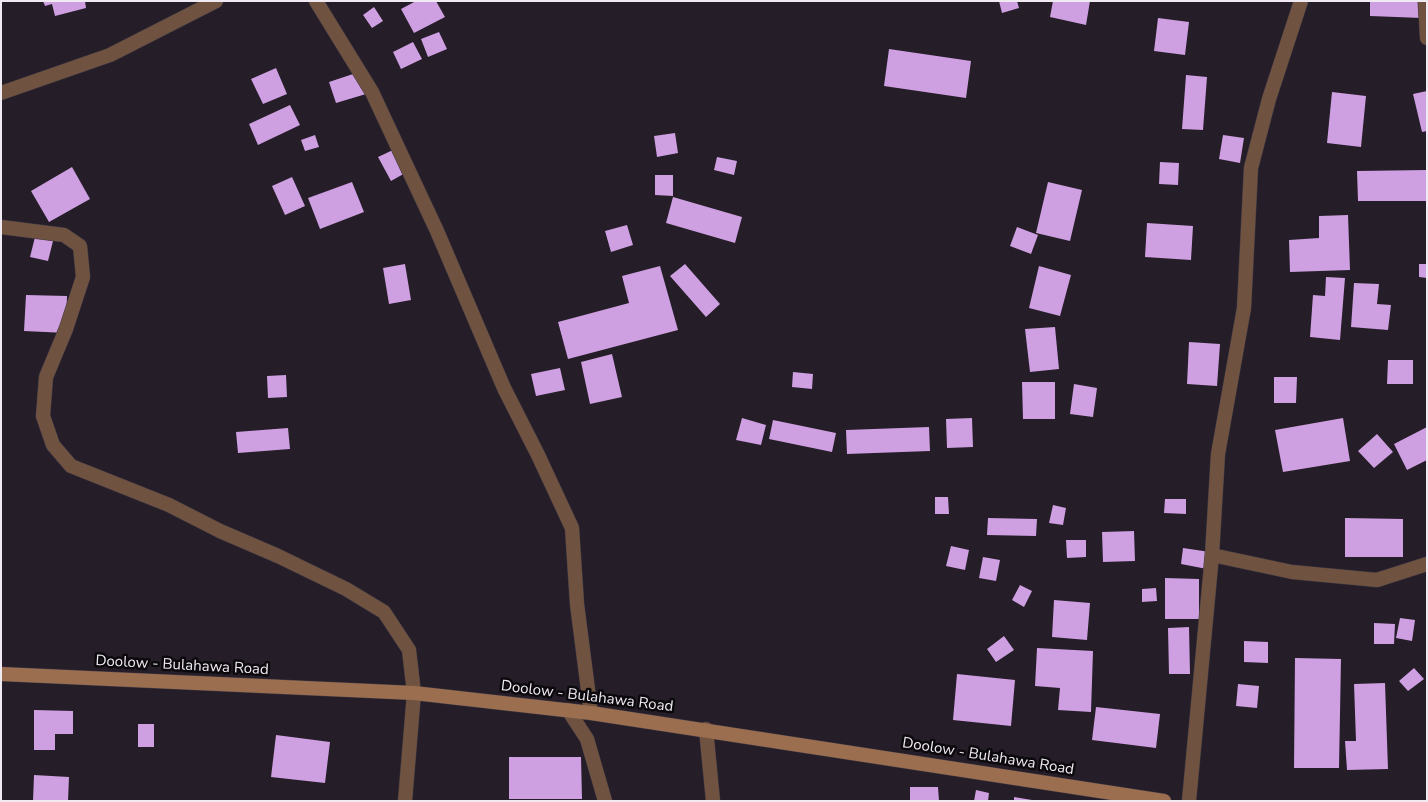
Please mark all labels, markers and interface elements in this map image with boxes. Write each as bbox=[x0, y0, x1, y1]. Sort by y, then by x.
street label: Doolow - Bulahawa Road bbox=[95, 652, 269, 680]
street label: Doolow - Bulahawa Road bbox=[500, 677, 674, 717]
street label: Doolow - Bulahawa Road bbox=[901, 735, 1075, 779]

